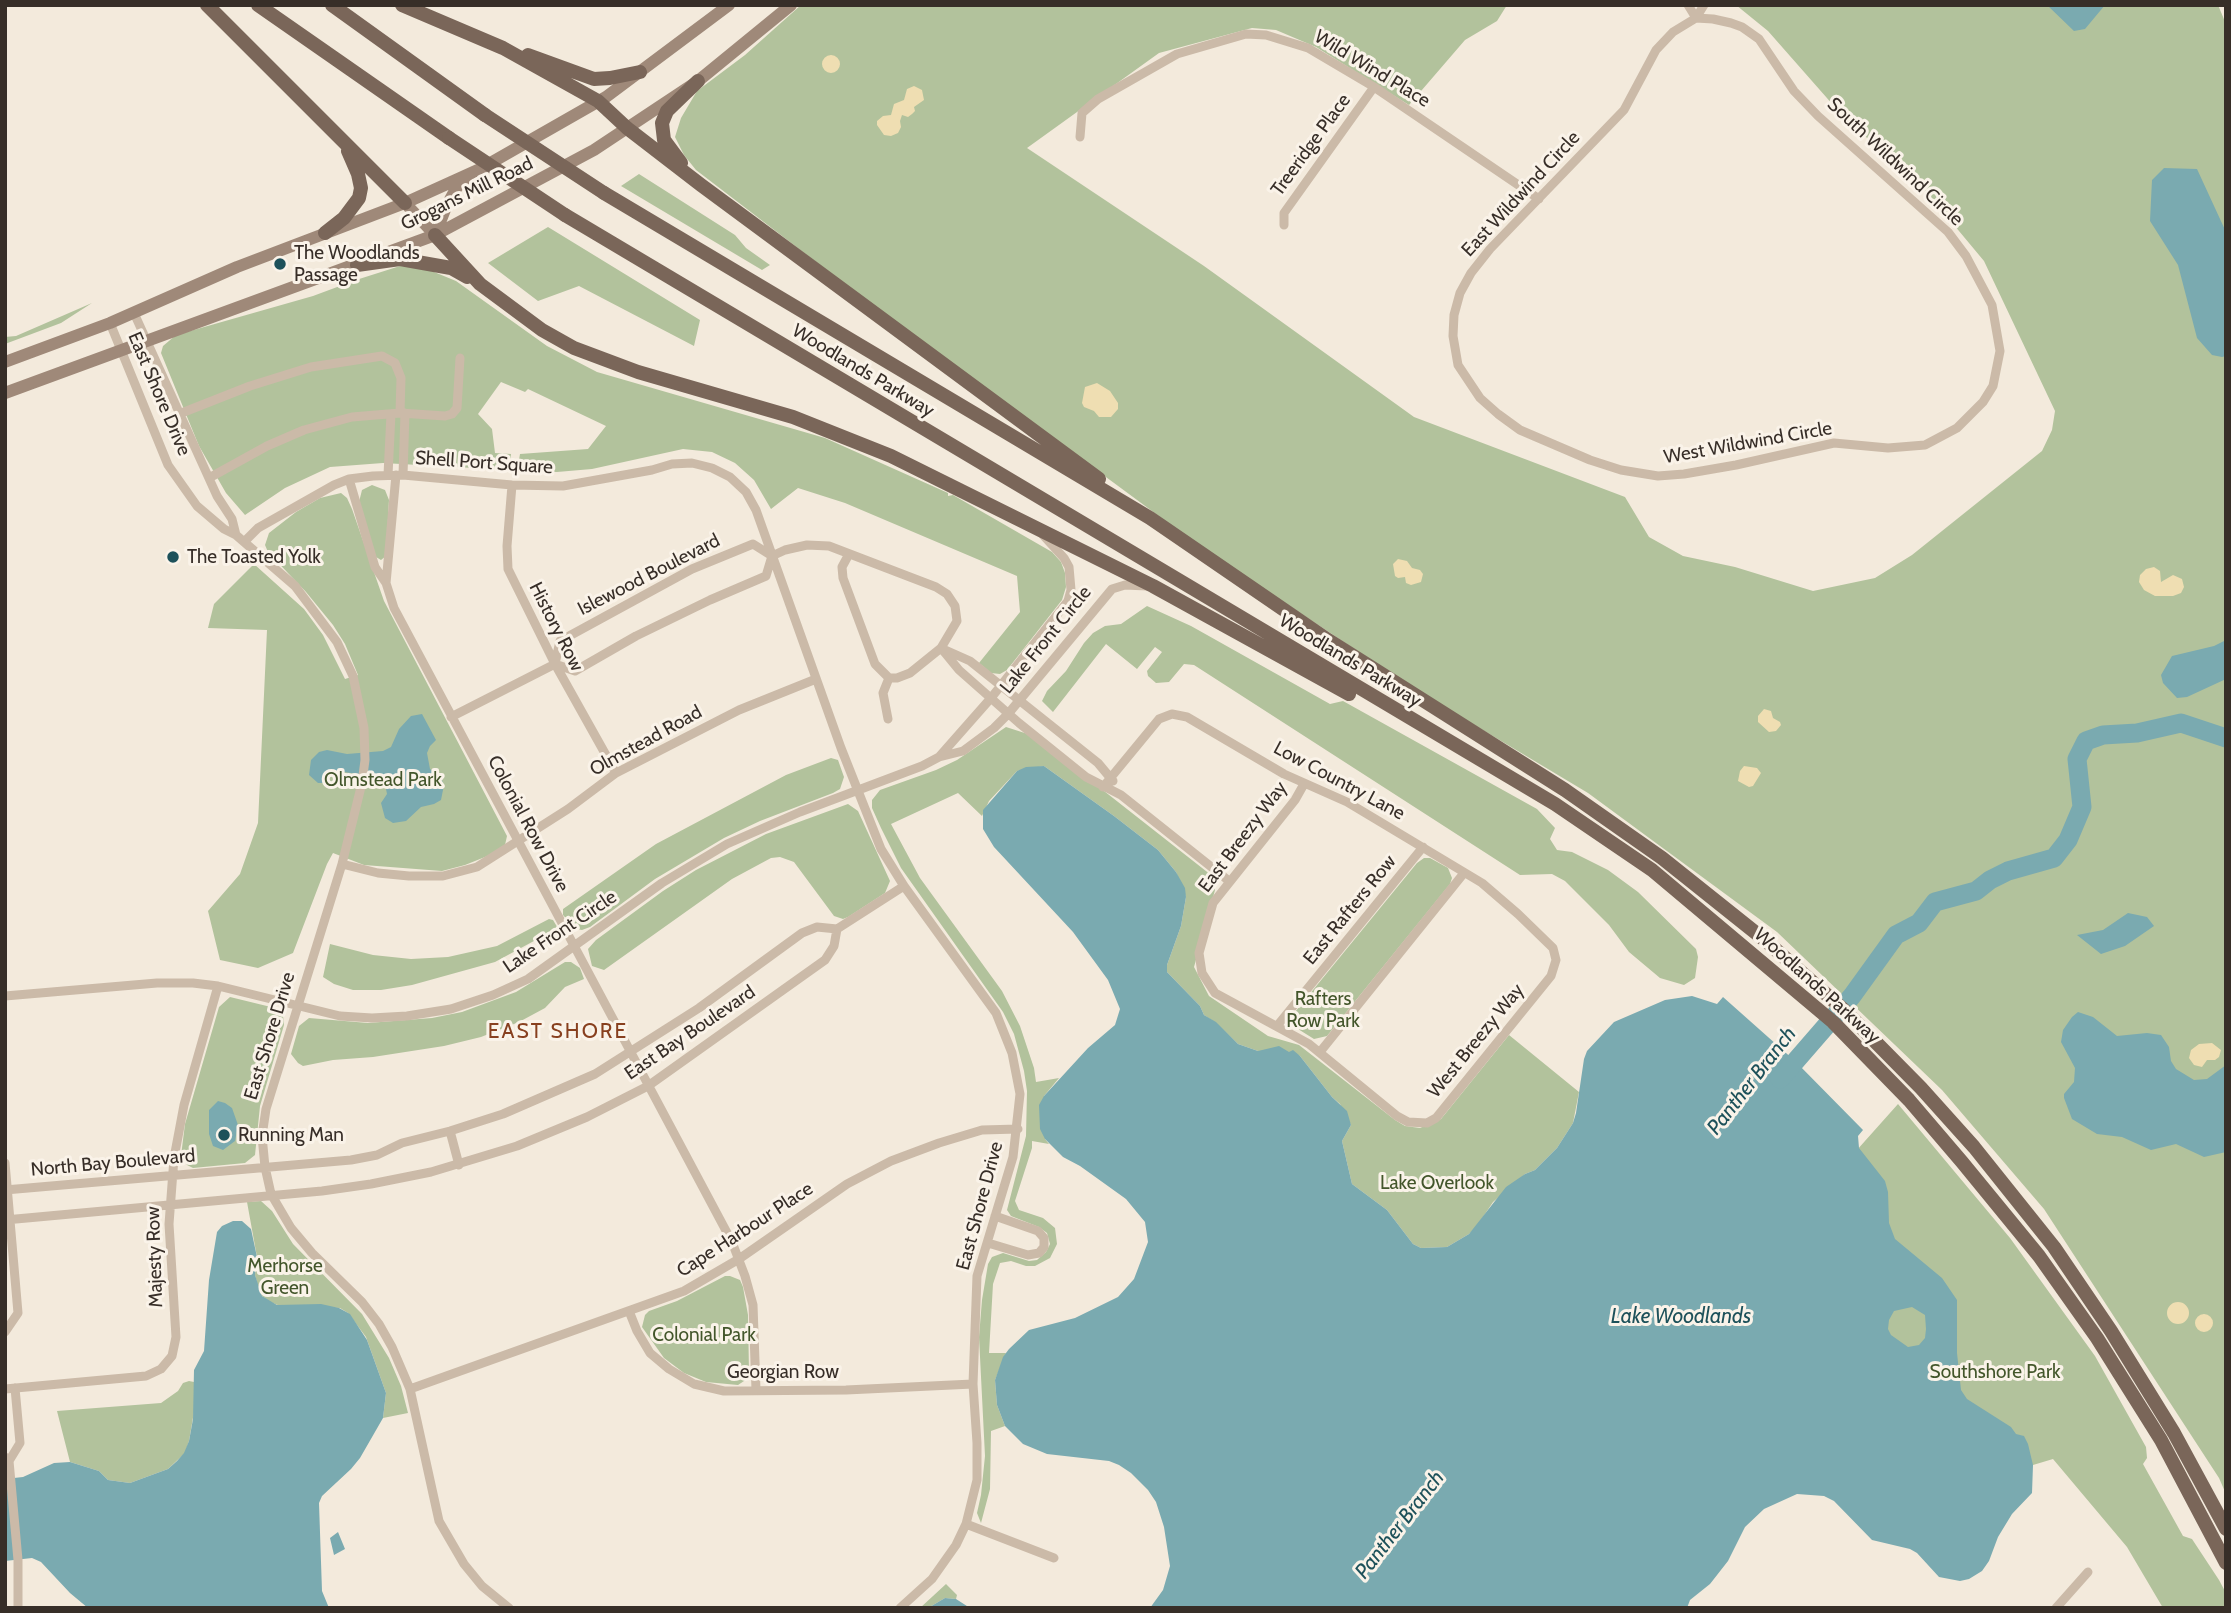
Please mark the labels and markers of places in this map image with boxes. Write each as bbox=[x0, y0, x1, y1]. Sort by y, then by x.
place label: The Woodlands Passage bbox=[294, 242, 420, 286]
marker: The Woodlands Passage bbox=[272, 256, 288, 272]
place label: The Toasted Yolk bbox=[187, 546, 321, 568]
marker: The Toasted Yolk bbox=[165, 549, 181, 565]
place label: Running Man bbox=[238, 1124, 344, 1146]
marker: Running Man bbox=[216, 1127, 232, 1143]

